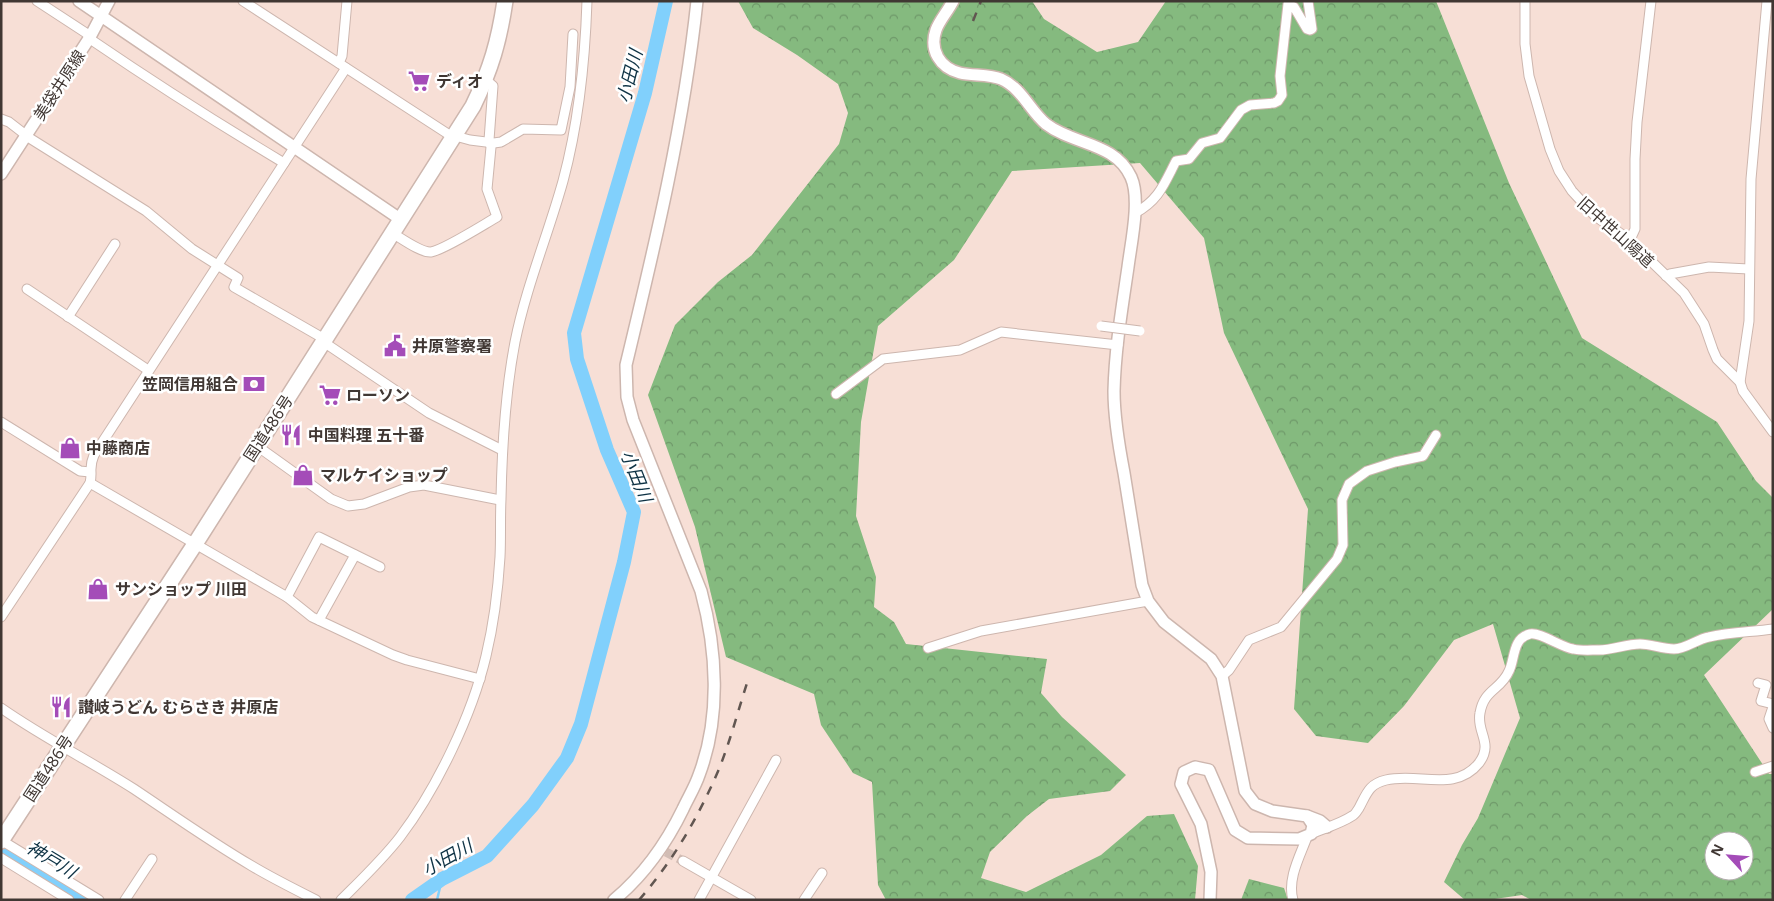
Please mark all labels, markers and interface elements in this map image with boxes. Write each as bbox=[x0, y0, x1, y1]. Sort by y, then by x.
street label: 美袋井原線 bbox=[28, 45, 90, 125]
water label: 小田川 bbox=[611, 45, 648, 105]
supermarket icon: ディオ bbox=[406, 68, 432, 94]
place label: ディオ bbox=[436, 70, 483, 92]
street label: 旧中世山陽道 bbox=[1573, 192, 1659, 272]
public building icon: 井原警察署 bbox=[382, 333, 408, 359]
place label: 井原警察署 bbox=[412, 335, 492, 357]
bank icon: 笠岡信用組合 bbox=[241, 371, 267, 397]
place label: 笠岡信用組合 bbox=[142, 373, 238, 395]
supermarket icon: ローソン bbox=[317, 382, 343, 408]
place label: ローソン bbox=[346, 384, 410, 406]
street label: 国道486号 bbox=[238, 390, 298, 466]
restaurant icon: 中国料理 五十番 bbox=[278, 422, 304, 448]
place label: 中国料理 五十番 bbox=[308, 424, 424, 446]
shop icon: 中藤商店 bbox=[57, 435, 83, 461]
place label: 中藤商店 bbox=[86, 437, 150, 459]
water label: 小田川 bbox=[616, 446, 659, 507]
shop icon: マルケイショップ bbox=[290, 462, 316, 488]
place label: マルケイショップ bbox=[320, 464, 448, 486]
shop icon: サンショップ 川田 bbox=[85, 576, 111, 602]
place label: サンショップ 川田 bbox=[115, 578, 247, 600]
restaurant icon: 讃岐うどん むらさき 井原店 bbox=[48, 694, 74, 720]
place label: 讃岐うどん むらさき 井原店 bbox=[78, 696, 278, 718]
street label: 国道486号 bbox=[18, 730, 78, 806]
north arrow bbox=[1704, 831, 1754, 881]
water label: 小田川 bbox=[418, 832, 478, 881]
water label: 神戸川 bbox=[23, 835, 83, 884]
text: N bbox=[1706, 841, 1728, 859]

